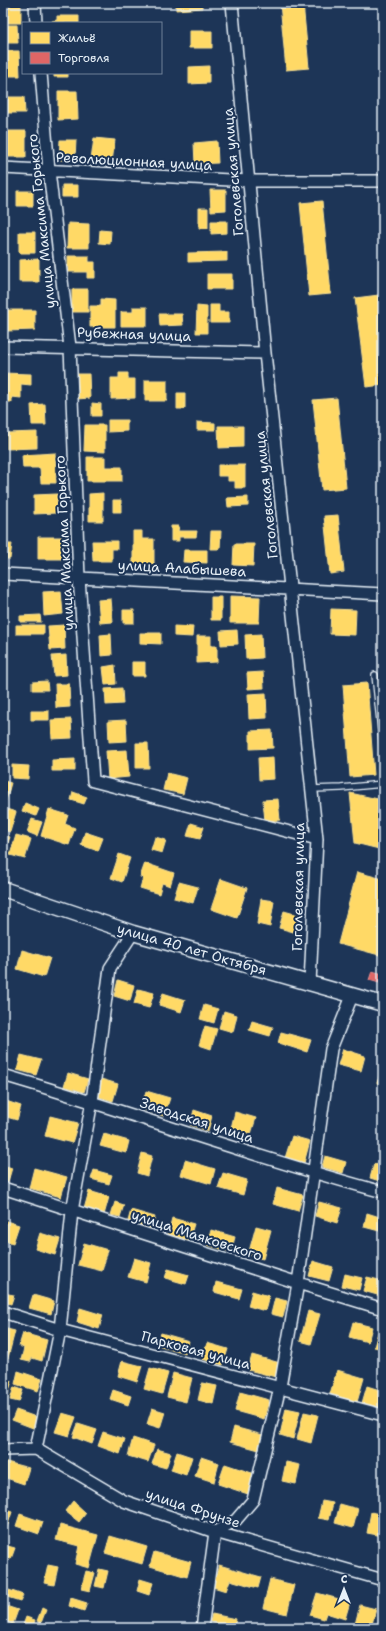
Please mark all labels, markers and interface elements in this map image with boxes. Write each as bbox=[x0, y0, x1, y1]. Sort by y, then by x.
legend bbox=[22, 22, 162, 74]
text: Жильё bbox=[58, 30, 96, 46]
text: Торговля bbox=[58, 50, 110, 66]
street label: Гоголевская улица bbox=[218, 107, 248, 237]
street label: улица Максима Горького bbox=[23, 133, 59, 309]
street label: Революционная улица bbox=[55, 148, 213, 174]
street label: Рубежная улица bbox=[77, 323, 192, 345]
street label: Гоголевская улица bbox=[250, 430, 282, 560]
street label: улица Максима Горького bbox=[50, 455, 78, 631]
street label: улица Алабышева bbox=[117, 556, 247, 580]
street label: Гоголевская улица bbox=[288, 822, 308, 951]
street label: улица 40 лет Октября bbox=[115, 919, 269, 979]
street label: Заводская улица bbox=[138, 1093, 256, 1147]
street label: улица Маяковского bbox=[129, 1205, 265, 1265]
street label: Парковая улица bbox=[139, 1327, 253, 1373]
street label: улица Фрунзе bbox=[143, 1484, 243, 1532]
north arrow bbox=[324, 1569, 364, 1609]
text: С bbox=[341, 1572, 348, 1587]

